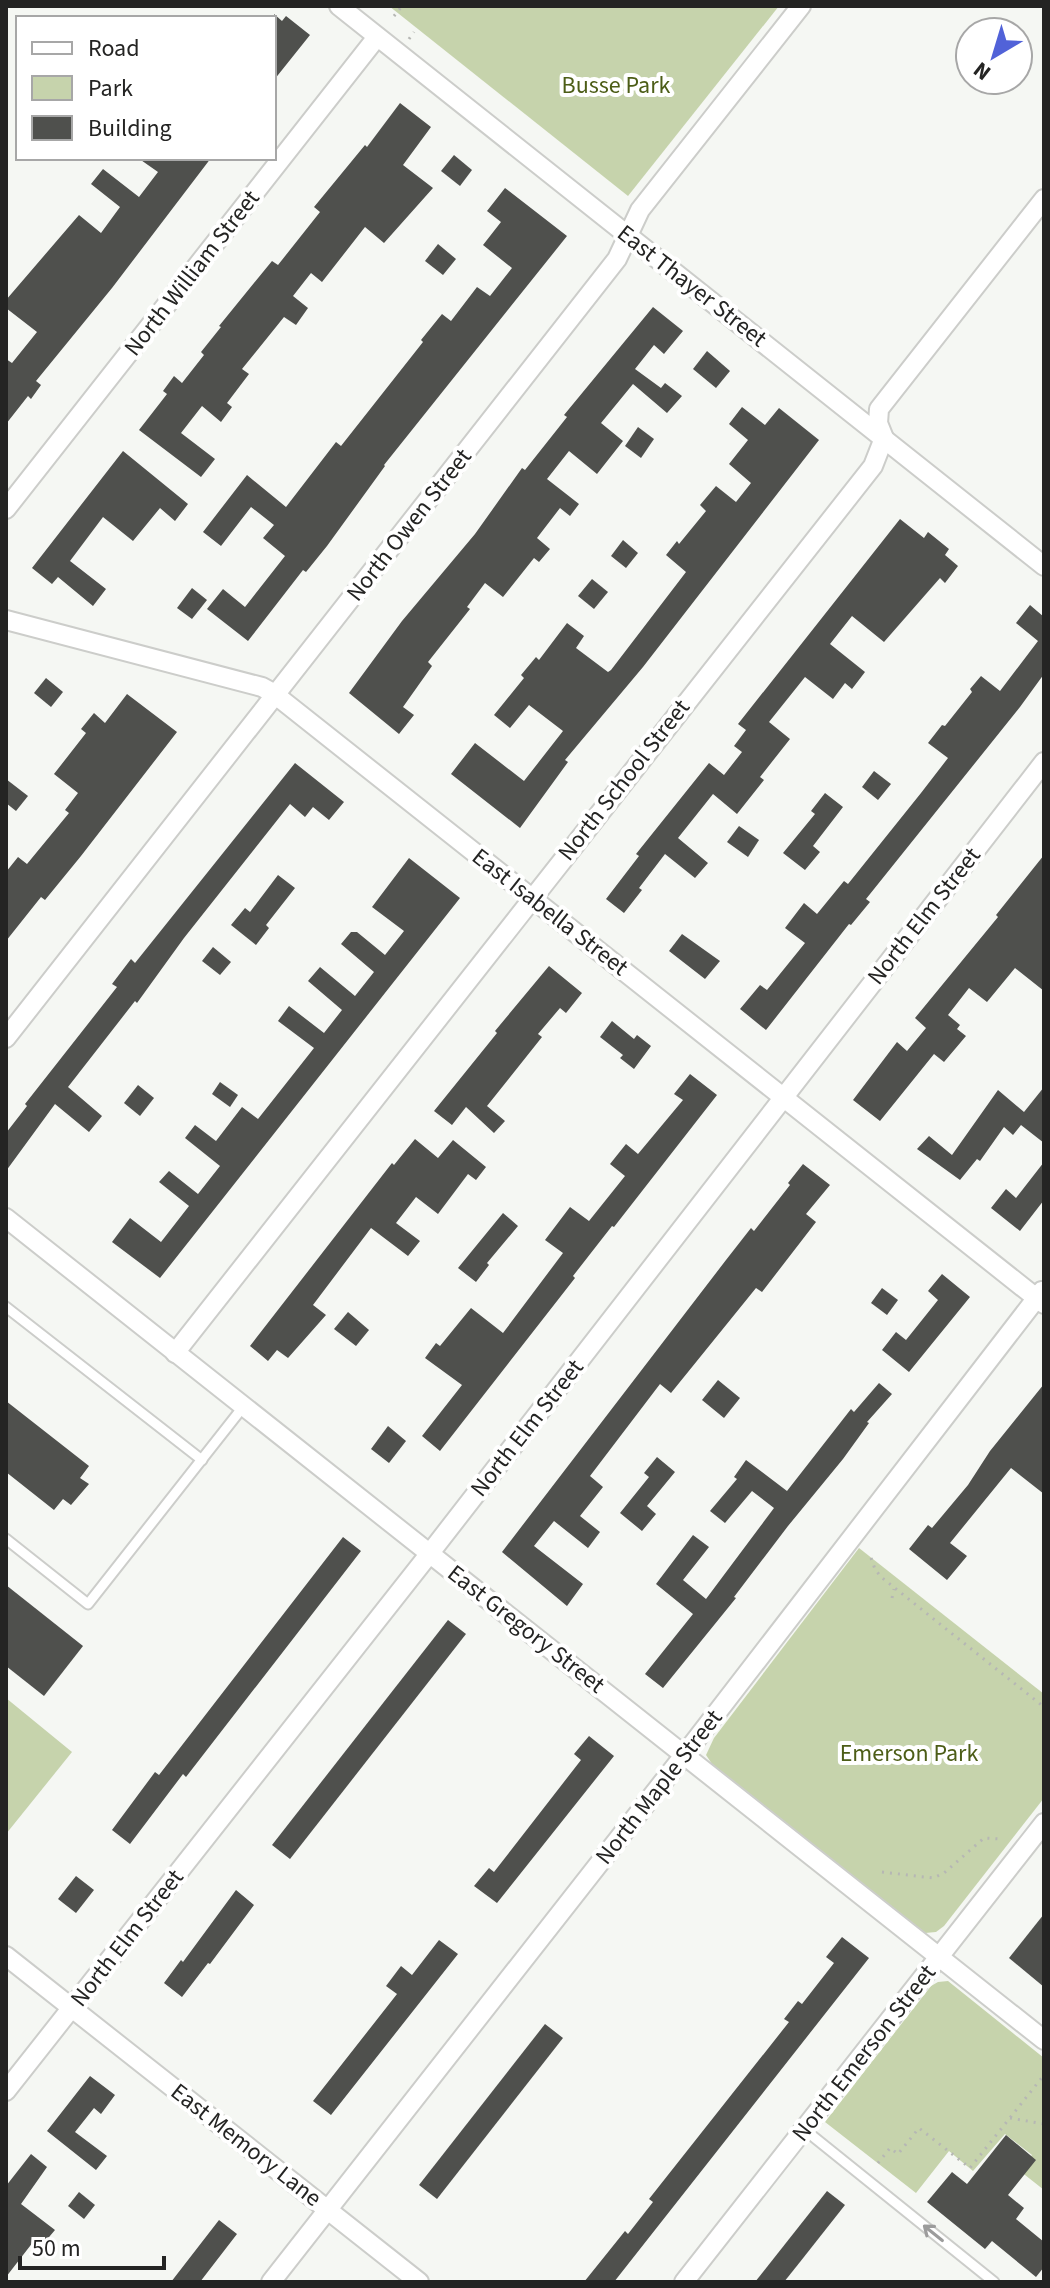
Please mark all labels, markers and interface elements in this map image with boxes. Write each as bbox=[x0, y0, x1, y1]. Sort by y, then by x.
legend bbox=[16, 16, 276, 160]
north arrow bbox=[954, 16, 1034, 96]
text: Road bbox=[88, 31, 140, 66]
text: N bbox=[967, 54, 998, 88]
park label: Busse Park bbox=[562, 68, 671, 103]
text: Park bbox=[88, 71, 133, 106]
text: Building bbox=[88, 111, 172, 146]
street label: North William Street bbox=[116, 182, 268, 364]
street label: East Thayer Street bbox=[610, 216, 774, 356]
street label: North Owen Street bbox=[338, 441, 480, 609]
street label: North School Street bbox=[550, 692, 698, 868]
street label: East Isabella Street bbox=[464, 840, 636, 984]
street label: North Elm Street bbox=[859, 840, 989, 992]
street label: North Elm Street bbox=[462, 1352, 592, 1504]
street label: East Gregory Street bbox=[440, 1556, 612, 1702]
street label: North Maple Street bbox=[587, 1702, 731, 1872]
park label: Emerson Park bbox=[840, 1736, 978, 1771]
street label: North Elm Street bbox=[62, 1862, 192, 2014]
street label: North Emerson Street bbox=[784, 1957, 944, 2149]
street label: East Memory Lane bbox=[163, 2075, 329, 2215]
scale bar bbox=[20, 2220, 164, 2270]
one-way arrow bbox=[923, 2224, 944, 2242]
text: 50 m bbox=[32, 2231, 81, 2266]

